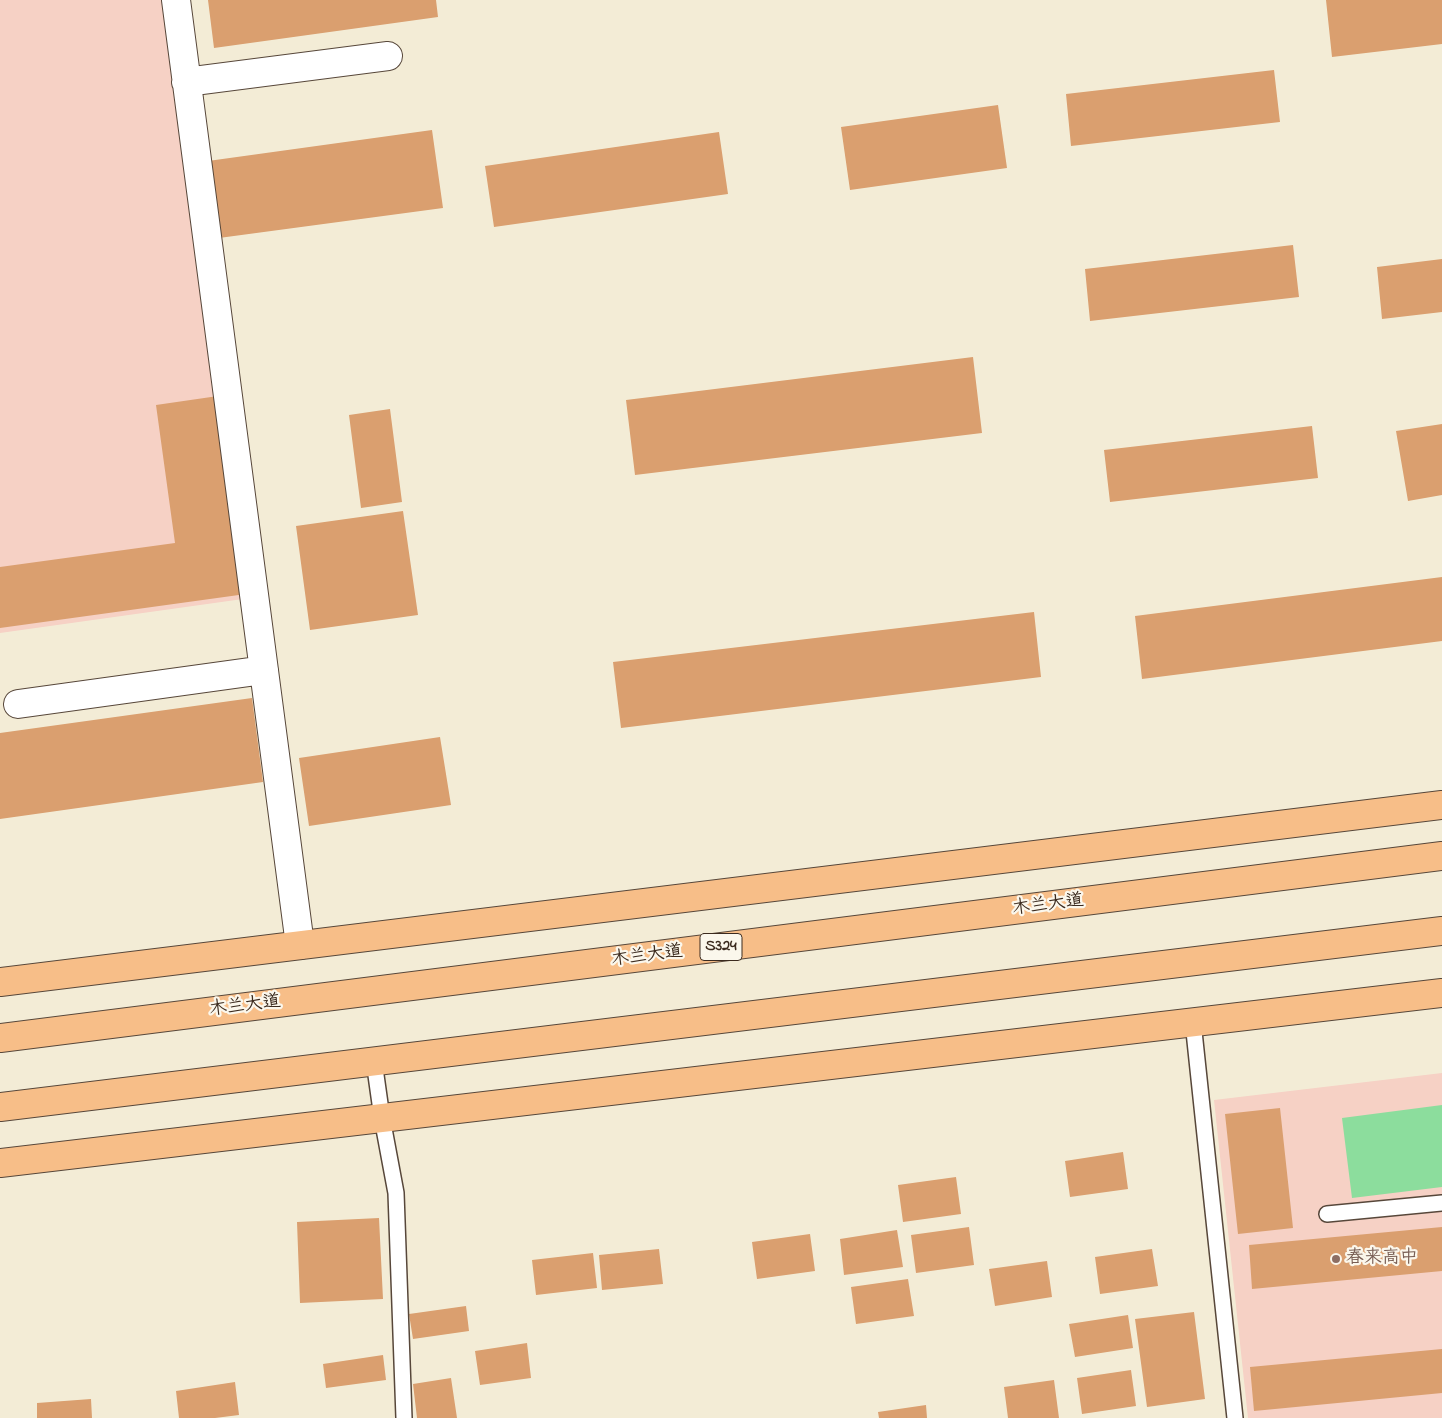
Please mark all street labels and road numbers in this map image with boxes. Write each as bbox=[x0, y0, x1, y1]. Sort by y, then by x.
street label: 木兰大道 bbox=[1011, 891, 1085, 921]
road number: S324 bbox=[700, 934, 742, 960]
street label: 木兰大道 bbox=[610, 942, 684, 972]
street label: 木兰大道 bbox=[208, 992, 282, 1022]

